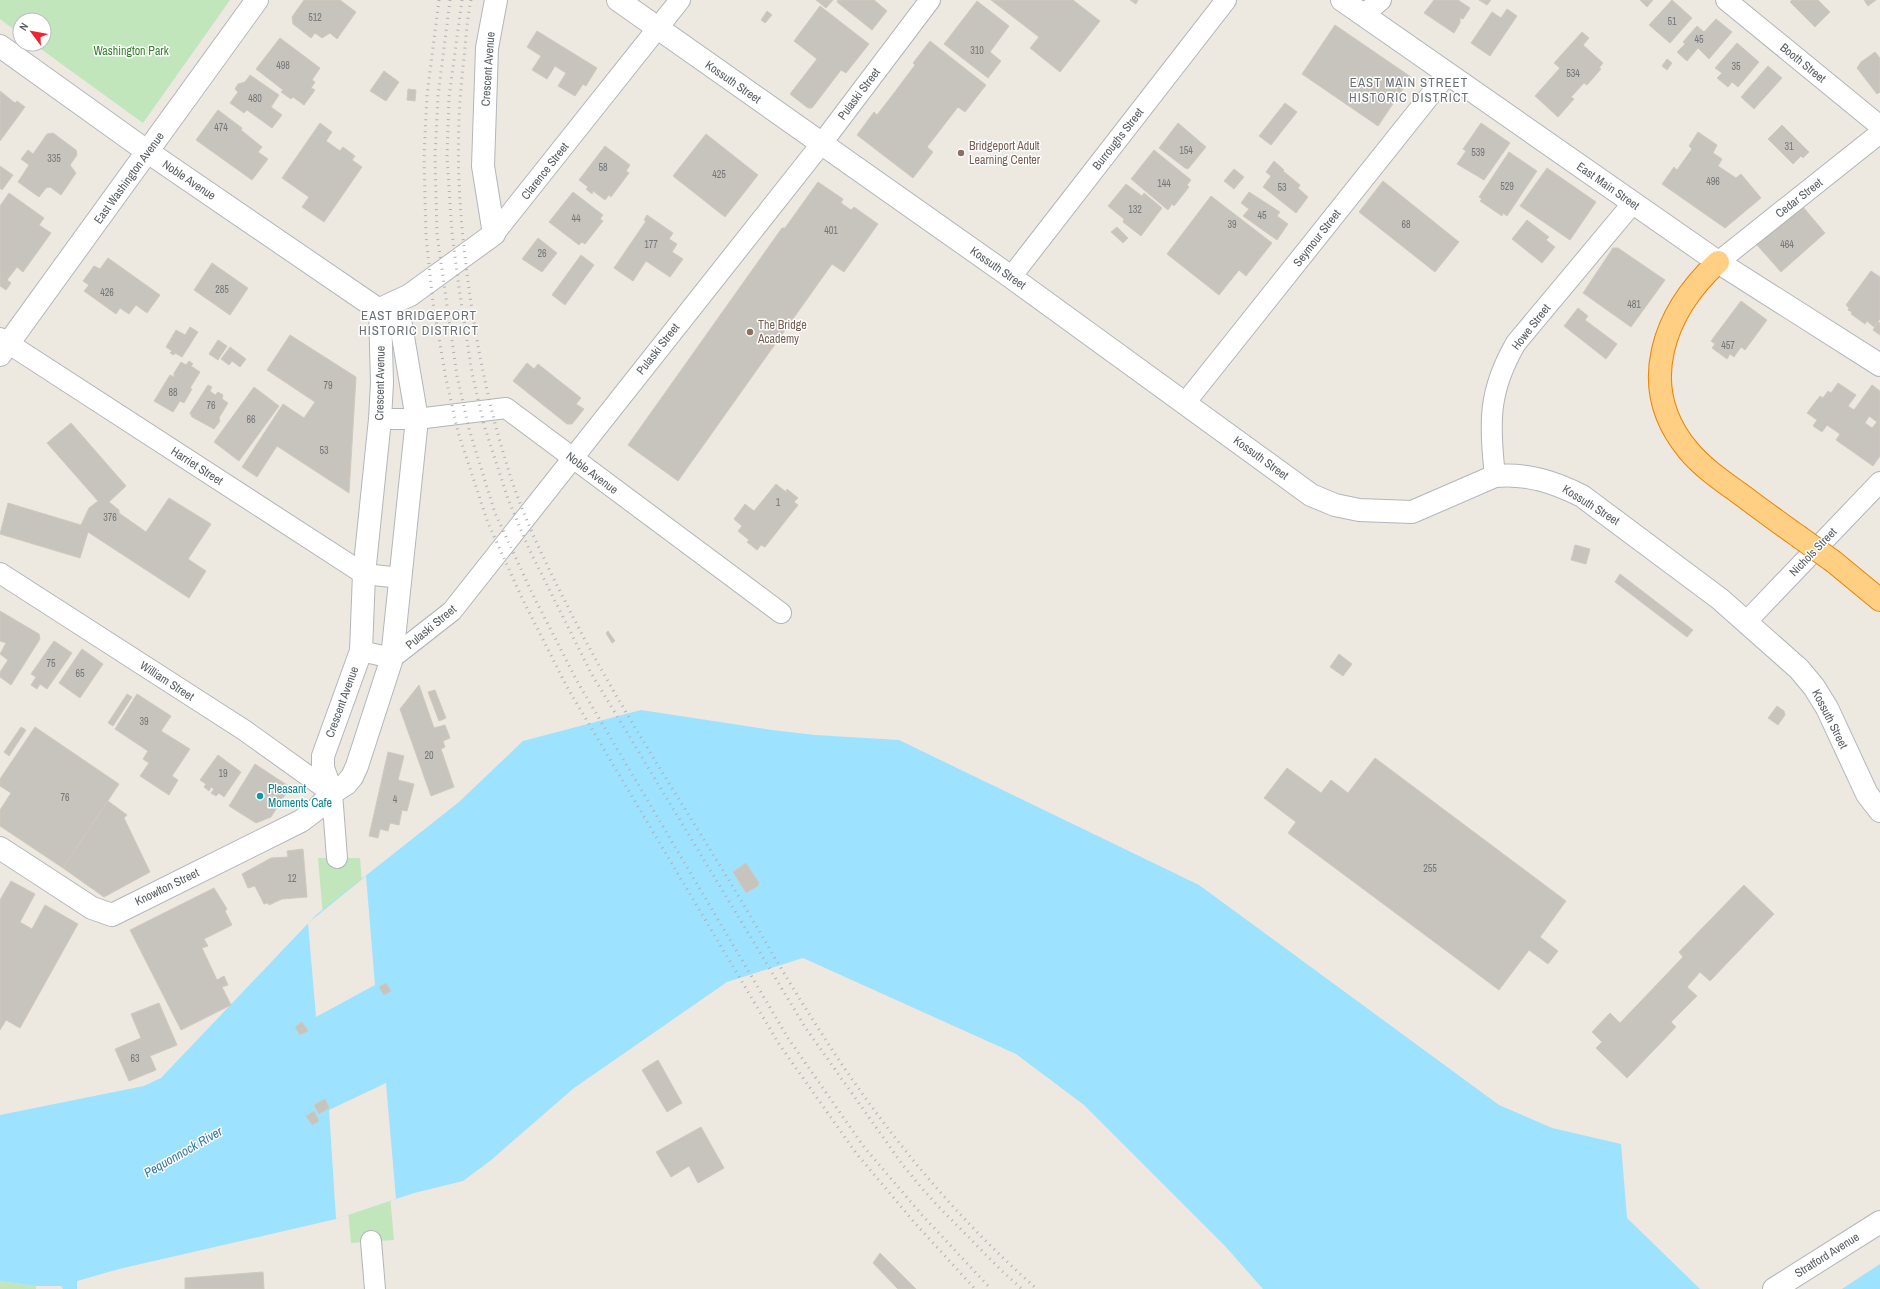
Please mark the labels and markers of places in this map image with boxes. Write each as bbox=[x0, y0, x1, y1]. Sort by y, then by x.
place label: Bridgeport Adult Learning Center bbox=[969, 138, 1041, 168]
marker: Bridgeport Adult Learning Center bbox=[956, 148, 966, 158]
place label: The Bridge Academy bbox=[757, 317, 807, 347]
marker: The Bridge Academy bbox=[745, 327, 755, 337]
place label: Pleasant Moments Cafe bbox=[268, 781, 332, 811]
marker: Pleasant Moments Cafe bbox=[255, 791, 265, 801]

